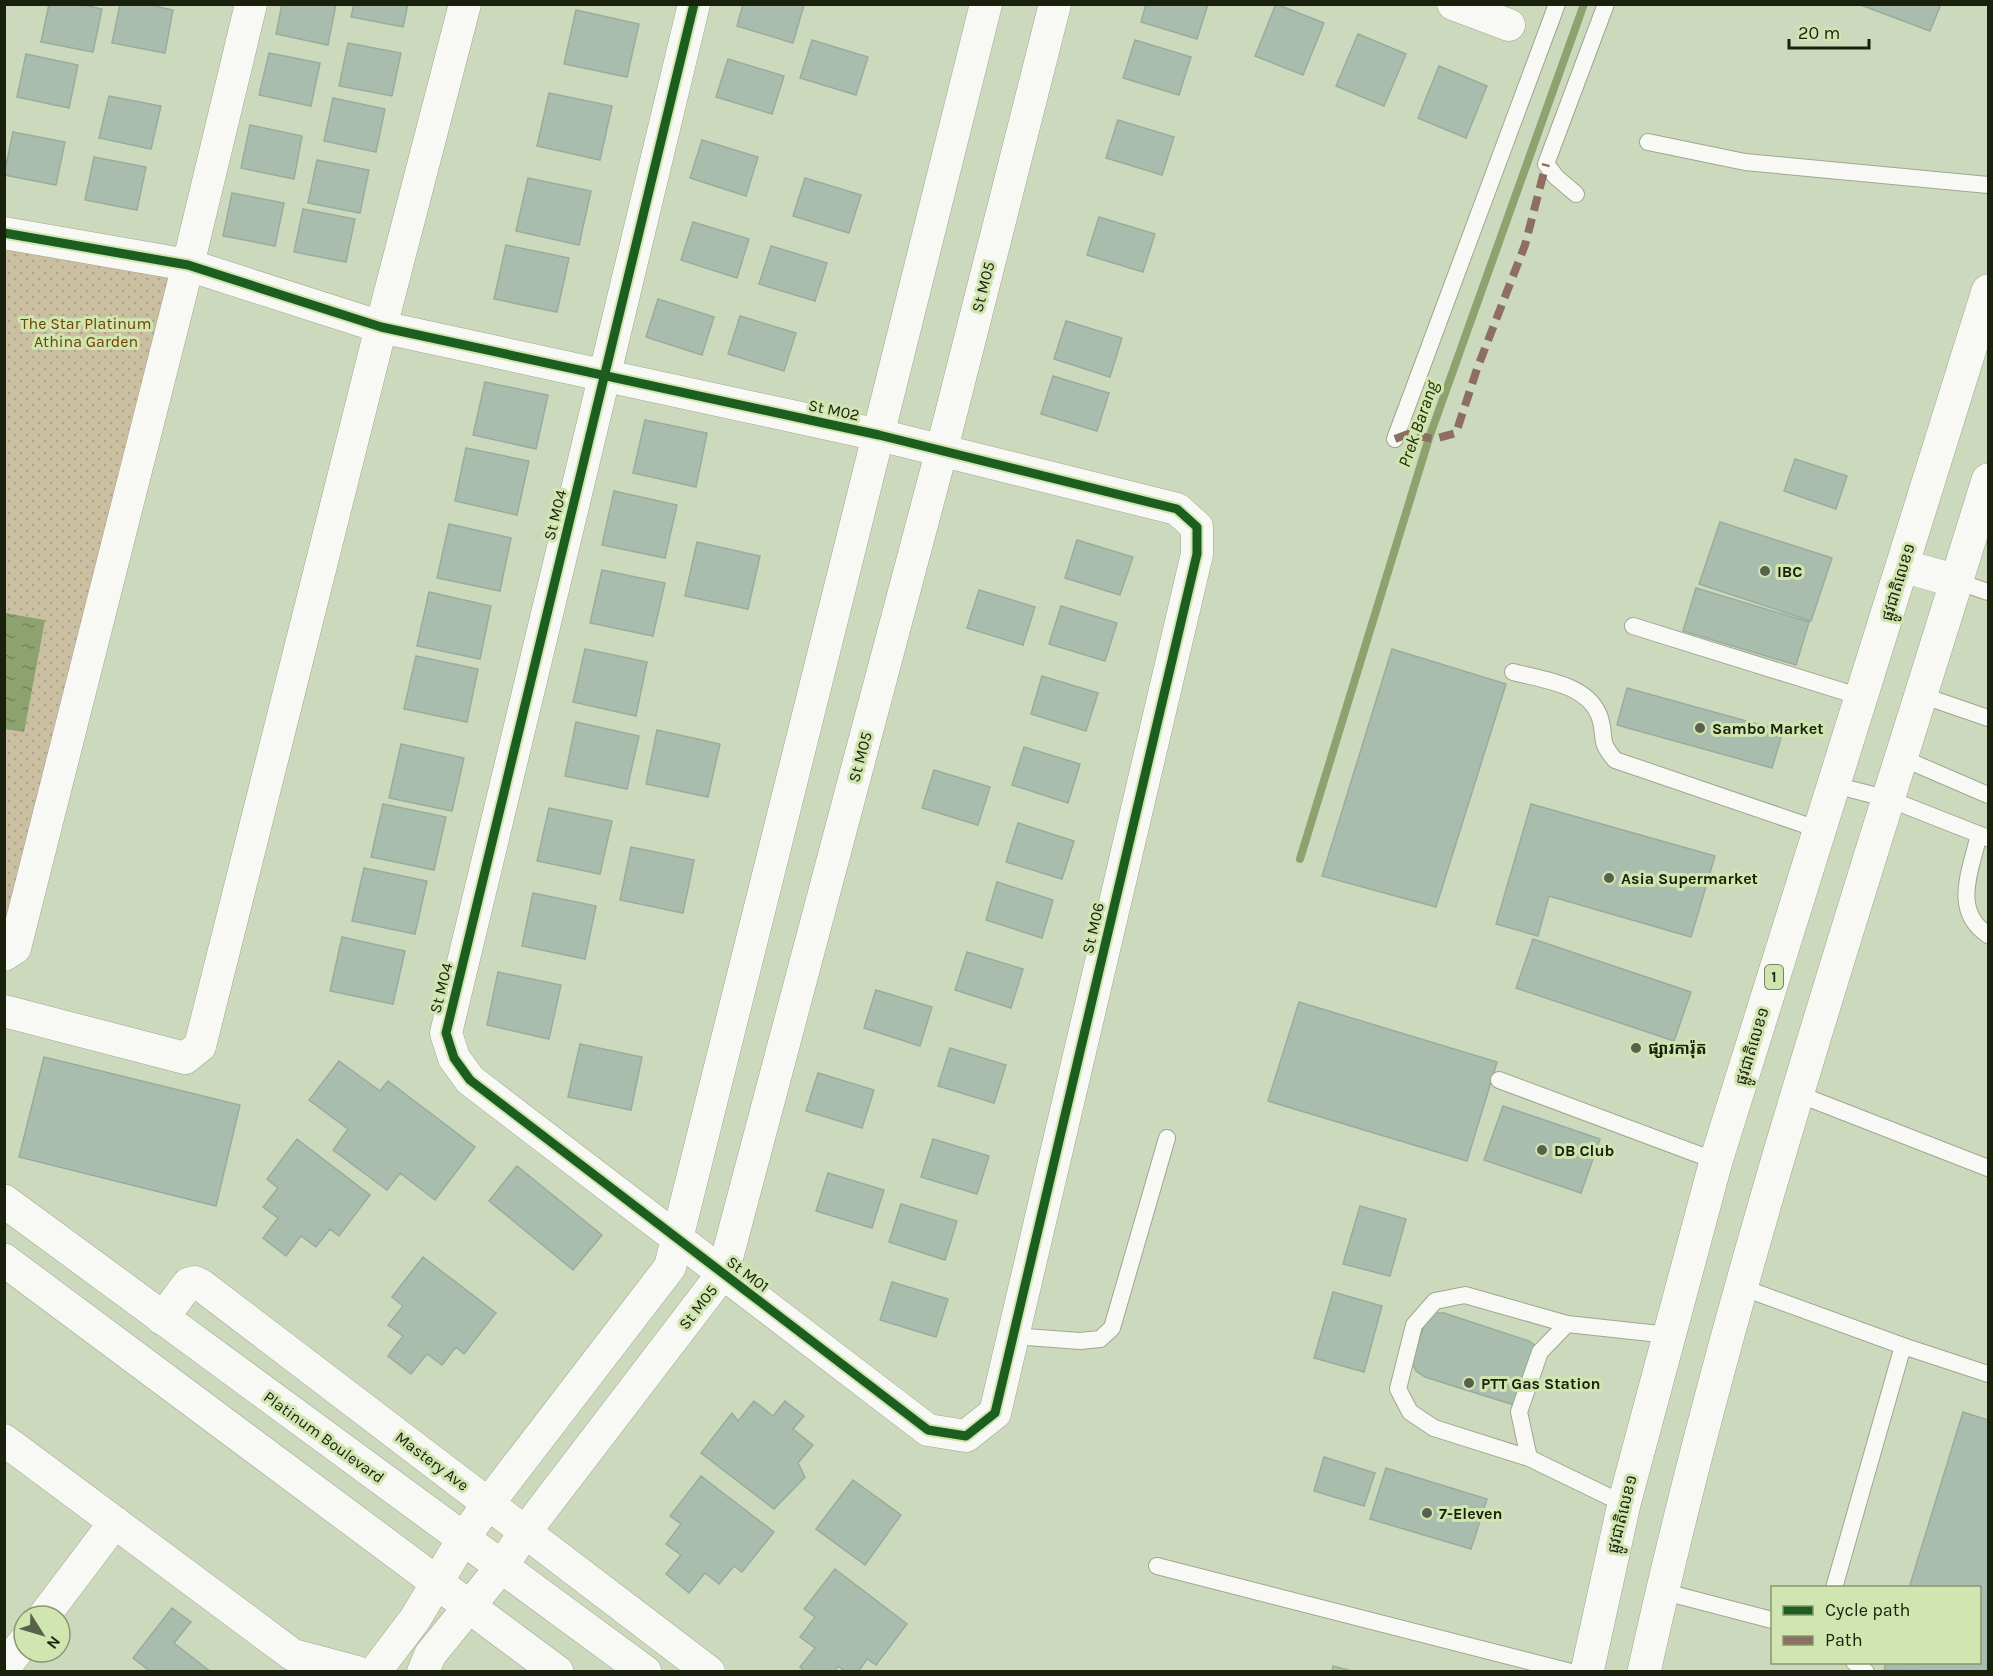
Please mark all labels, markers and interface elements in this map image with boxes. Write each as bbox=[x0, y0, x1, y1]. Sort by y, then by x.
scale bar bbox=[1789, 12, 1868, 50]
text: 20 m bbox=[1798, 22, 1840, 44]
street label: St M05 bbox=[968, 260, 998, 314]
park label: The Star Platinum Athina Garden bbox=[21, 314, 152, 351]
water label: Prek Barang bbox=[1393, 377, 1443, 470]
street label: St M02 bbox=[807, 395, 861, 425]
street label: St M04 bbox=[540, 488, 570, 542]
street label: ផ្លូវជាតិលេខ១ bbox=[1877, 541, 1923, 624]
place label: IBC bbox=[1777, 562, 1802, 581]
marker: IBC bbox=[1758, 564, 1772, 578]
place label: Sambo Market bbox=[1712, 719, 1824, 738]
marker: Sambo Market bbox=[1693, 721, 1707, 735]
street label: St M05 bbox=[844, 730, 876, 784]
place label: Asia Supermarket bbox=[1621, 869, 1758, 888]
marker: Asia Supermarket bbox=[1602, 871, 1616, 885]
street label: St M06 bbox=[1078, 901, 1108, 955]
street label: St M04 bbox=[426, 961, 456, 1015]
road number: 1 bbox=[1765, 965, 1783, 989]
street label: ផ្លូវជាតិលេខ១ bbox=[1731, 1005, 1777, 1088]
place label: ផ្សារការ៉ុត bbox=[1648, 1039, 1707, 1059]
marker: ផ្សារការ៉ុត bbox=[1629, 1041, 1643, 1055]
place label: DB Club bbox=[1554, 1141, 1614, 1160]
marker: DB Club bbox=[1535, 1143, 1549, 1157]
street label: St M01 bbox=[723, 1252, 773, 1296]
street label: St M05 bbox=[675, 1281, 721, 1333]
place label: PTT Gas Station bbox=[1481, 1374, 1600, 1393]
marker: PTT Gas Station bbox=[1462, 1376, 1476, 1390]
street label: Platinum Boulevard bbox=[260, 1387, 388, 1487]
street label: Mastery Ave bbox=[391, 1427, 473, 1495]
street label: ផ្លូវជាតិលេខ១ bbox=[1603, 1473, 1646, 1556]
place label: 7-Eleven bbox=[1439, 1504, 1502, 1523]
marker: 7-Eleven bbox=[1420, 1506, 1434, 1520]
legend bbox=[1771, 1586, 1981, 1664]
text: Cycle path bbox=[1825, 1599, 1910, 1621]
north arrow bbox=[12, 1604, 72, 1664]
text: Path bbox=[1825, 1629, 1863, 1651]
text: N bbox=[43, 1632, 65, 1653]

